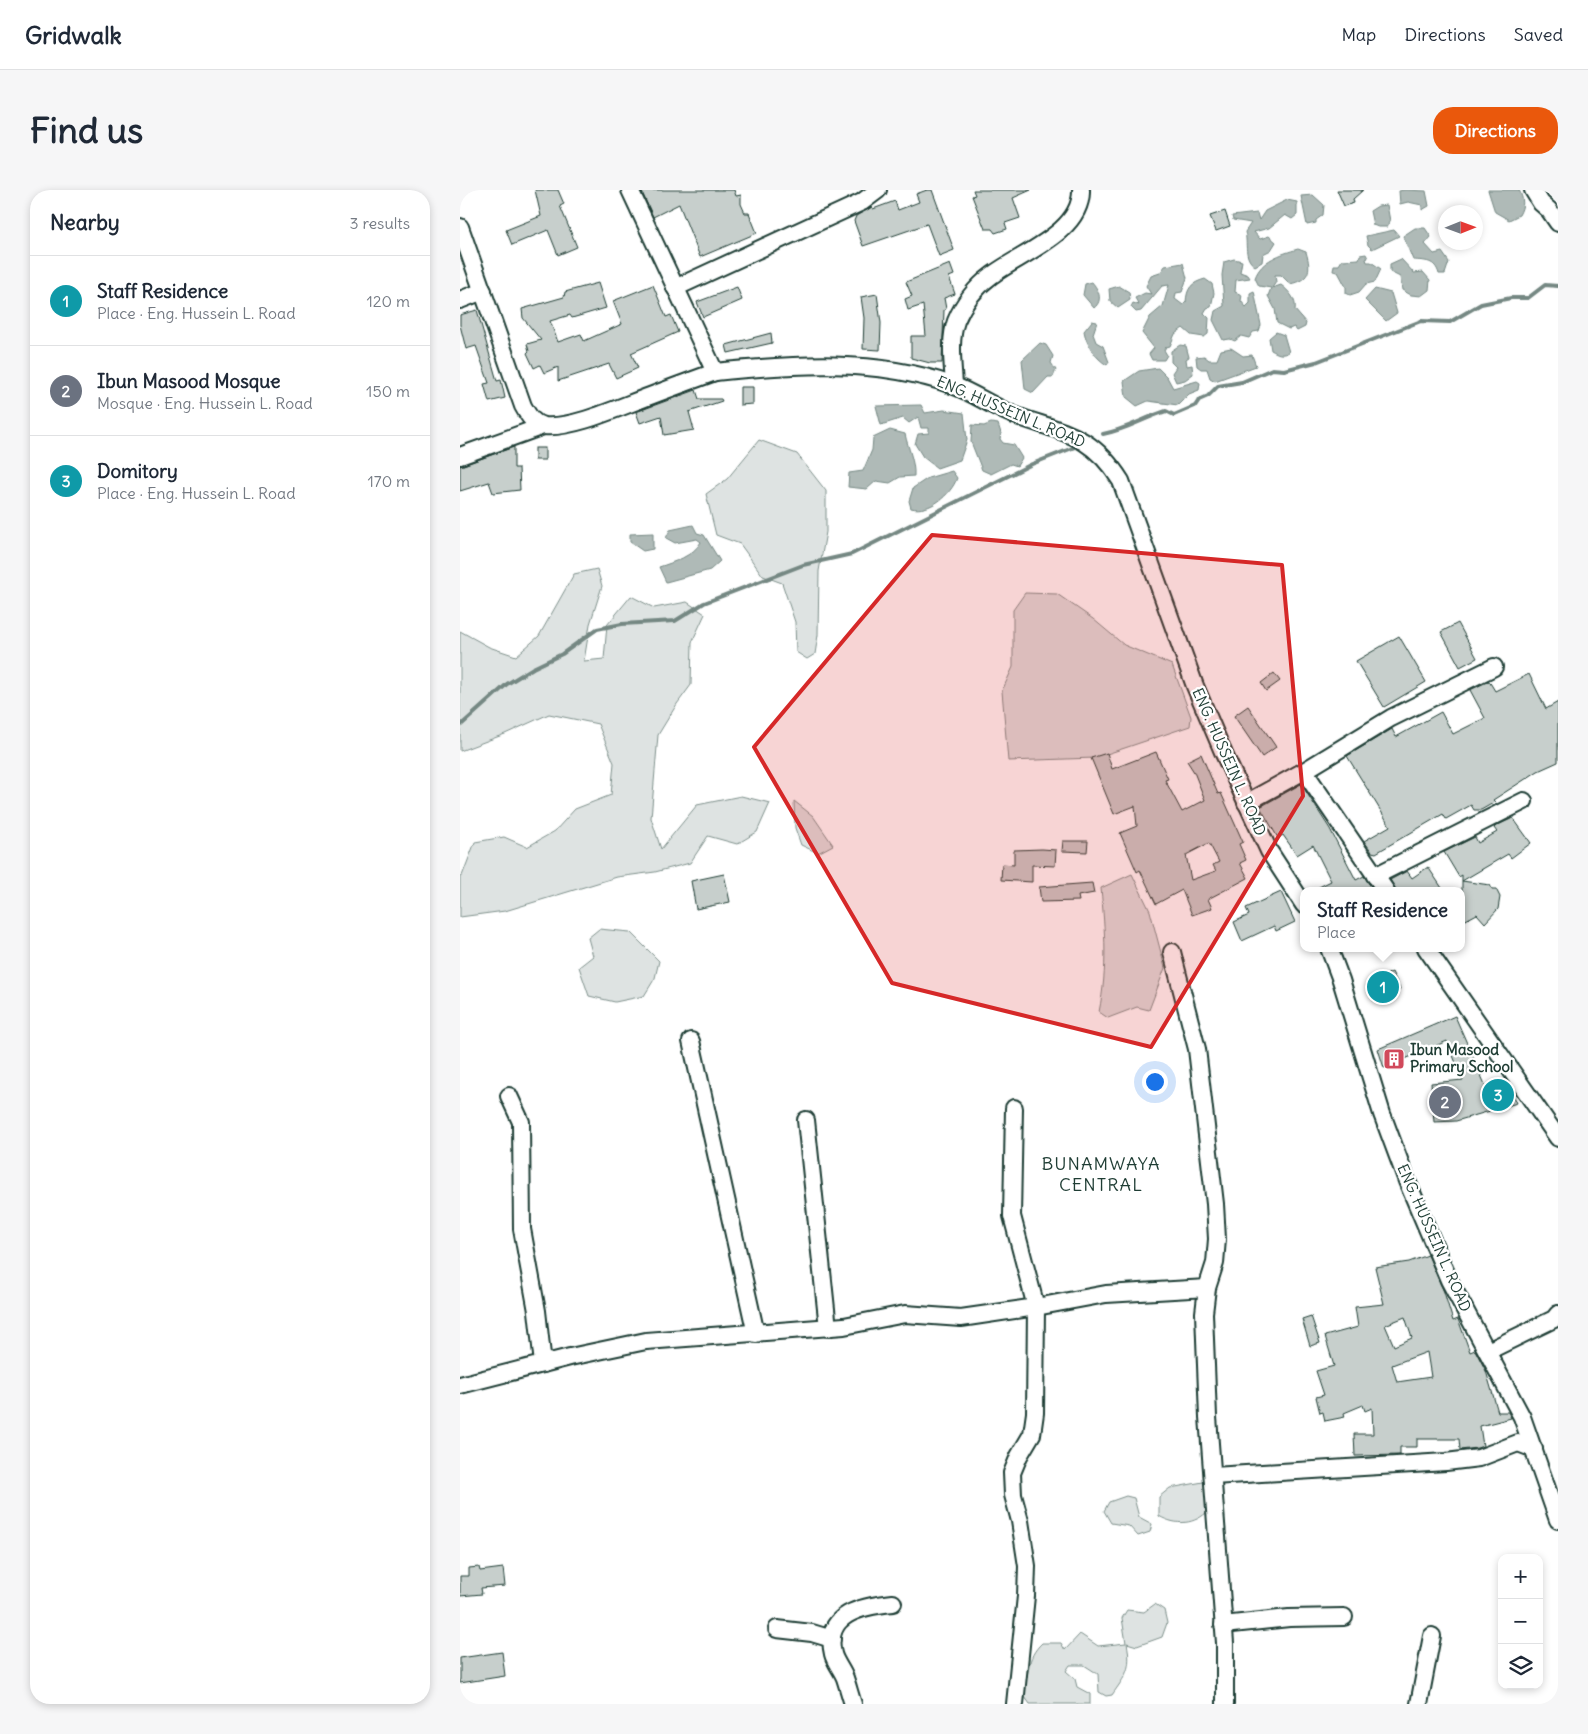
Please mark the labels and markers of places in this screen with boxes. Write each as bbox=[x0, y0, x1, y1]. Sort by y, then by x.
pin: 1 bbox=[1367, 968, 1399, 1006]
place label: Ibun Masood Primary School bbox=[1410, 1040, 1513, 1077]
building icon: Ibun Masood Primary School bbox=[1382, 1047, 1406, 1071]
pin: 3 bbox=[1482, 1076, 1514, 1114]
pin: 2 bbox=[1429, 1083, 1461, 1121]

